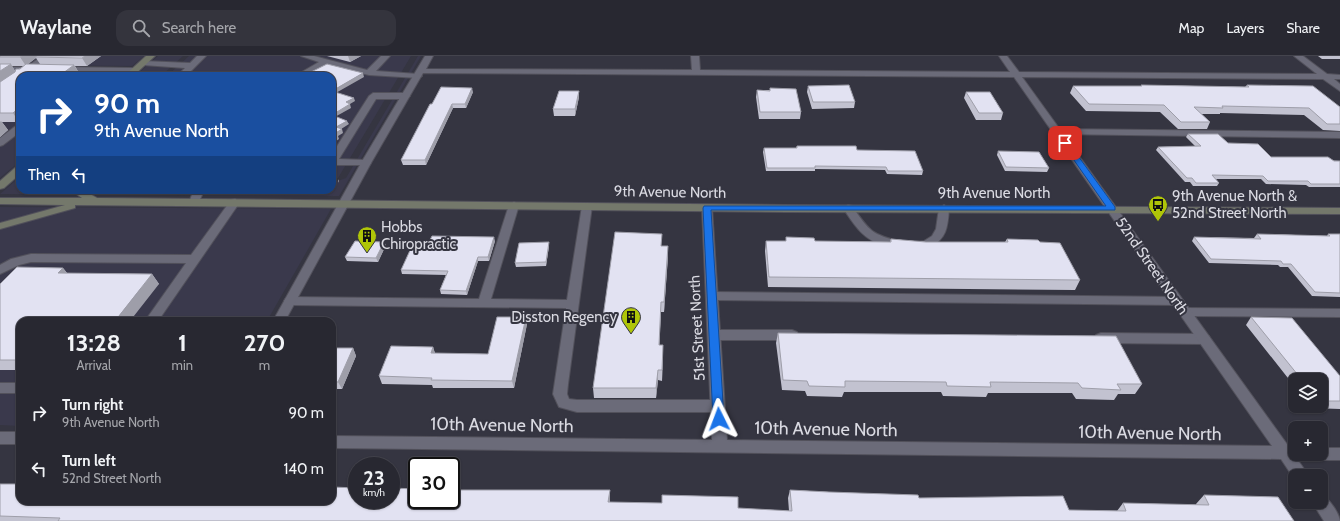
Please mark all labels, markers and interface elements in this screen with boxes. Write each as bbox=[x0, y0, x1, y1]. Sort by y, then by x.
search box bbox=[116, 10, 396, 46]
text: Waylane bbox=[20, 16, 92, 39]
icon: search bbox=[130, 17, 152, 39]
text: Search here bbox=[162, 19, 236, 37]
text: Map bbox=[1179, 19, 1204, 37]
text: Layers bbox=[1226, 19, 1264, 37]
text: Share bbox=[1286, 19, 1320, 37]
text: 90 m bbox=[94, 86, 160, 120]
icon: right bbox=[28, 88, 80, 140]
text: 9th Avenue North bbox=[94, 120, 229, 142]
pin bbox=[1048, 126, 1082, 160]
icon: arrive bbox=[1054, 132, 1076, 154]
icon: left bbox=[68, 164, 90, 186]
text: Then bbox=[28, 166, 60, 184]
street label: 9th Avenue North bbox=[614, 182, 726, 202]
street label: 9th Avenue North bbox=[938, 184, 1050, 202]
place label: 9th Avenue North & 52nd Street North bbox=[1172, 187, 1297, 222]
bus stop icon: 9th Avenue North & 52nd Street North bbox=[1147, 194, 1169, 222]
street label: 52nd Street North bbox=[1112, 214, 1192, 318]
place label: Hobbs Chiropractic bbox=[381, 218, 457, 253]
building icon: Hobbs Chiropractic bbox=[356, 225, 378, 253]
street label: 51st Street North bbox=[685, 275, 709, 381]
building icon: Disston Regency bbox=[620, 306, 642, 334]
place label: Disston Regency bbox=[511, 308, 617, 326]
text: 13:28 bbox=[67, 328, 121, 357]
text: 1 bbox=[178, 328, 187, 357]
text: 270 bbox=[244, 328, 285, 357]
text: Arrival bbox=[76, 357, 111, 373]
text: min bbox=[172, 357, 193, 373]
text: m bbox=[259, 357, 270, 373]
map controls bbox=[1288, 373, 1328, 509]
button: layers bbox=[1288, 373, 1328, 413]
text: Turn right bbox=[62, 396, 123, 414]
position arrow bbox=[698, 398, 740, 440]
icon: right bbox=[28, 402, 50, 424]
text: 90 m bbox=[288, 404, 324, 422]
street label: 10th Avenue North bbox=[430, 413, 574, 437]
text: 9th Avenue North bbox=[62, 414, 160, 430]
street label: 10th Avenue North bbox=[754, 417, 898, 441]
street label: 10th Avenue North bbox=[1078, 421, 1222, 445]
button: + bbox=[1288, 421, 1328, 461]
text: Turn left bbox=[62, 452, 116, 470]
speed limit sign: 30 bbox=[408, 457, 460, 509]
icon: left bbox=[28, 458, 50, 480]
text: 140 m bbox=[283, 460, 324, 478]
text: 23 bbox=[363, 466, 385, 490]
button: − bbox=[1288, 469, 1328, 509]
text: 52nd Street North bbox=[62, 470, 161, 486]
text: km/h bbox=[363, 486, 385, 499]

